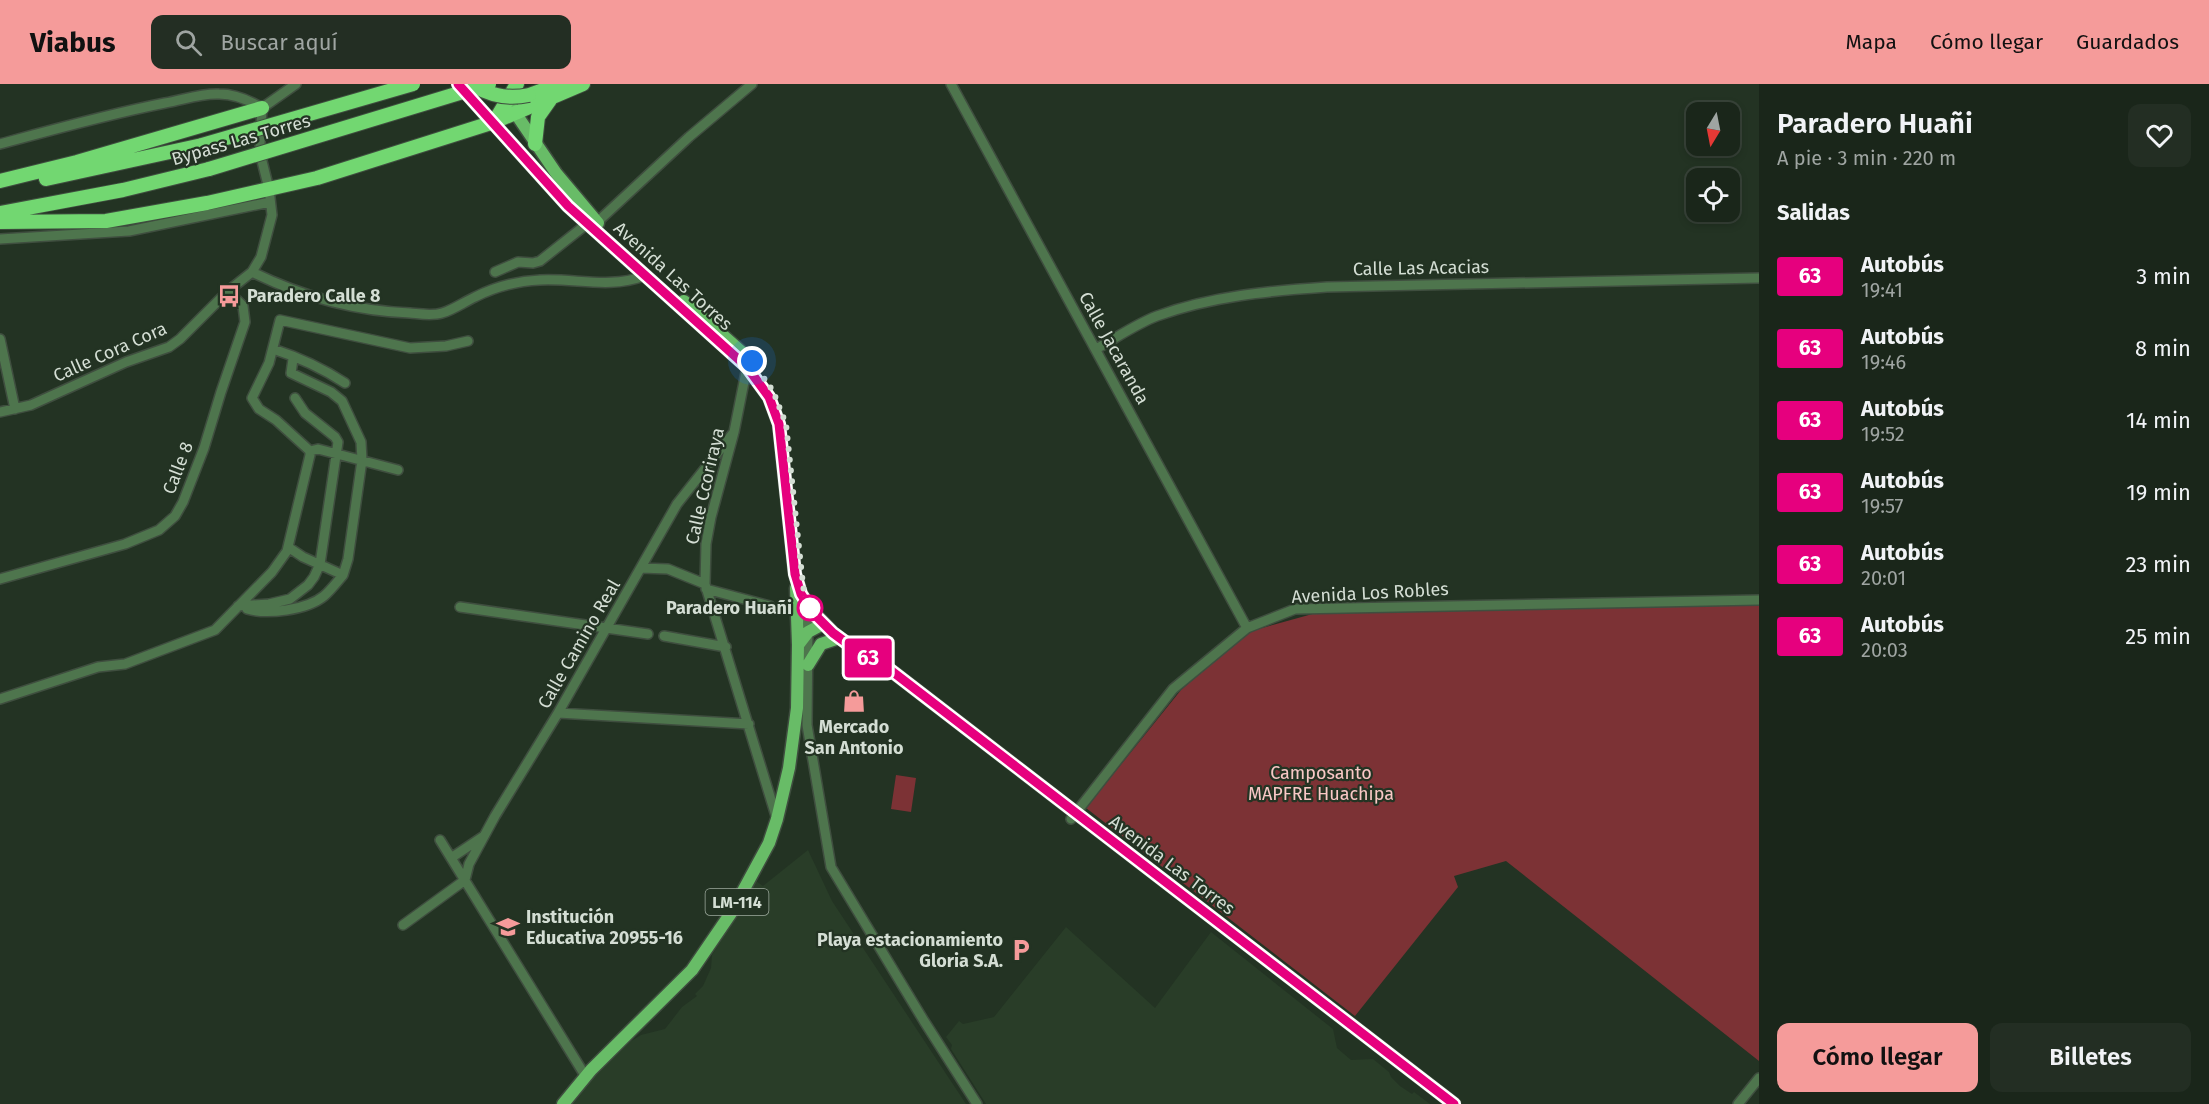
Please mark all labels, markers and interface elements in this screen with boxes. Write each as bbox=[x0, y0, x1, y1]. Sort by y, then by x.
search box bbox=[151, 15, 571, 69]
text: Viabus bbox=[30, 26, 115, 59]
icon: search bbox=[172, 26, 205, 59]
text: Buscar aquí bbox=[220, 29, 338, 56]
text: Mapa bbox=[1845, 29, 1897, 55]
text: Cómo llegar bbox=[1930, 29, 2043, 55]
text: Guardados bbox=[2076, 29, 2179, 55]
north arrow bbox=[1686, 102, 1740, 156]
map controls bbox=[1686, 102, 1740, 222]
button: heart bbox=[2128, 104, 2191, 167]
text: Paradero Huañi bbox=[1777, 107, 1973, 140]
street label: Bypass Las Torres bbox=[169, 110, 313, 170]
text: A pie · 3 min · 220 m bbox=[1777, 146, 1956, 170]
button: locate bbox=[1686, 168, 1740, 222]
text: Salidas bbox=[1777, 199, 1850, 226]
street label: Avenida Las Torres bbox=[609, 217, 737, 335]
text: Autobús bbox=[1861, 251, 1944, 278]
street label: Calle Las Acacias bbox=[1353, 256, 1489, 280]
text: 63 bbox=[1799, 263, 1821, 289]
text: 3 min bbox=[2136, 263, 2191, 290]
text: 19:41 bbox=[1861, 278, 1903, 302]
bus stop icon: Paradero Calle 8 bbox=[216, 283, 242, 309]
place label: Paradero Calle 8 bbox=[247, 285, 381, 307]
street label: Calle Jacaranda bbox=[1074, 288, 1154, 408]
street label: Calle Cora Cora bbox=[50, 317, 170, 387]
text: Autobús bbox=[1861, 323, 1944, 350]
text: 63 bbox=[1799, 335, 1821, 361]
text: 8 min bbox=[2135, 335, 2191, 362]
your location bbox=[737, 346, 767, 376]
text: 19:46 bbox=[1861, 350, 1906, 374]
text: Autobús bbox=[1861, 395, 1944, 422]
text: 63 bbox=[1799, 407, 1821, 433]
text: 14 min bbox=[2126, 407, 2191, 434]
text: 19:52 bbox=[1861, 422, 1905, 446]
street label: Calle Ccoriraya bbox=[681, 425, 729, 547]
street label: Calle 8 bbox=[158, 439, 198, 497]
text: Autobús bbox=[1861, 467, 1944, 494]
text: 63 bbox=[1799, 479, 1821, 505]
text: 19 min bbox=[2126, 479, 2191, 506]
text: 19:57 bbox=[1861, 494, 1903, 518]
text: Autobús bbox=[1861, 539, 1944, 566]
text: 63 bbox=[1799, 551, 1821, 577]
text: 23 min bbox=[2125, 551, 2191, 578]
text: 20:01 bbox=[1861, 566, 1906, 590]
street label: Calle Camino Real bbox=[533, 575, 625, 713]
street label: Avenida Los Robles bbox=[1291, 578, 1449, 608]
marker: Paradero Huañi bbox=[797, 595, 823, 621]
place label: Paradero Huañi bbox=[666, 597, 792, 619]
text: Autobús bbox=[1861, 611, 1944, 638]
text: 63 bbox=[1799, 623, 1821, 649]
text: 25 min bbox=[2125, 623, 2191, 650]
line badge: 63 bbox=[841, 638, 895, 678]
text: 20:03 bbox=[1861, 638, 1908, 662]
text: 63 bbox=[857, 645, 879, 671]
shop icon: Mercado San Antonio bbox=[841, 688, 867, 714]
place label: Mercado San Antonio bbox=[805, 716, 903, 759]
park label: Camposanto MAPFRE Huachipa bbox=[1248, 762, 1394, 805]
street label: Avenida Las Torres bbox=[1105, 811, 1239, 919]
road number: LM-114 bbox=[706, 889, 768, 915]
place label: Institución Educativa 20955-16 bbox=[526, 906, 683, 949]
school or university icon: Institución Educativa 20955-16 bbox=[495, 914, 521, 940]
place label: Playa estacionamiento Gloria S.A. bbox=[817, 929, 1003, 972]
parking icon: Playa estacionamiento Gloria S.A. bbox=[1008, 937, 1034, 963]
button: Cómo llegar bbox=[1777, 1023, 1978, 1092]
button: Billetes bbox=[1990, 1023, 2191, 1092]

